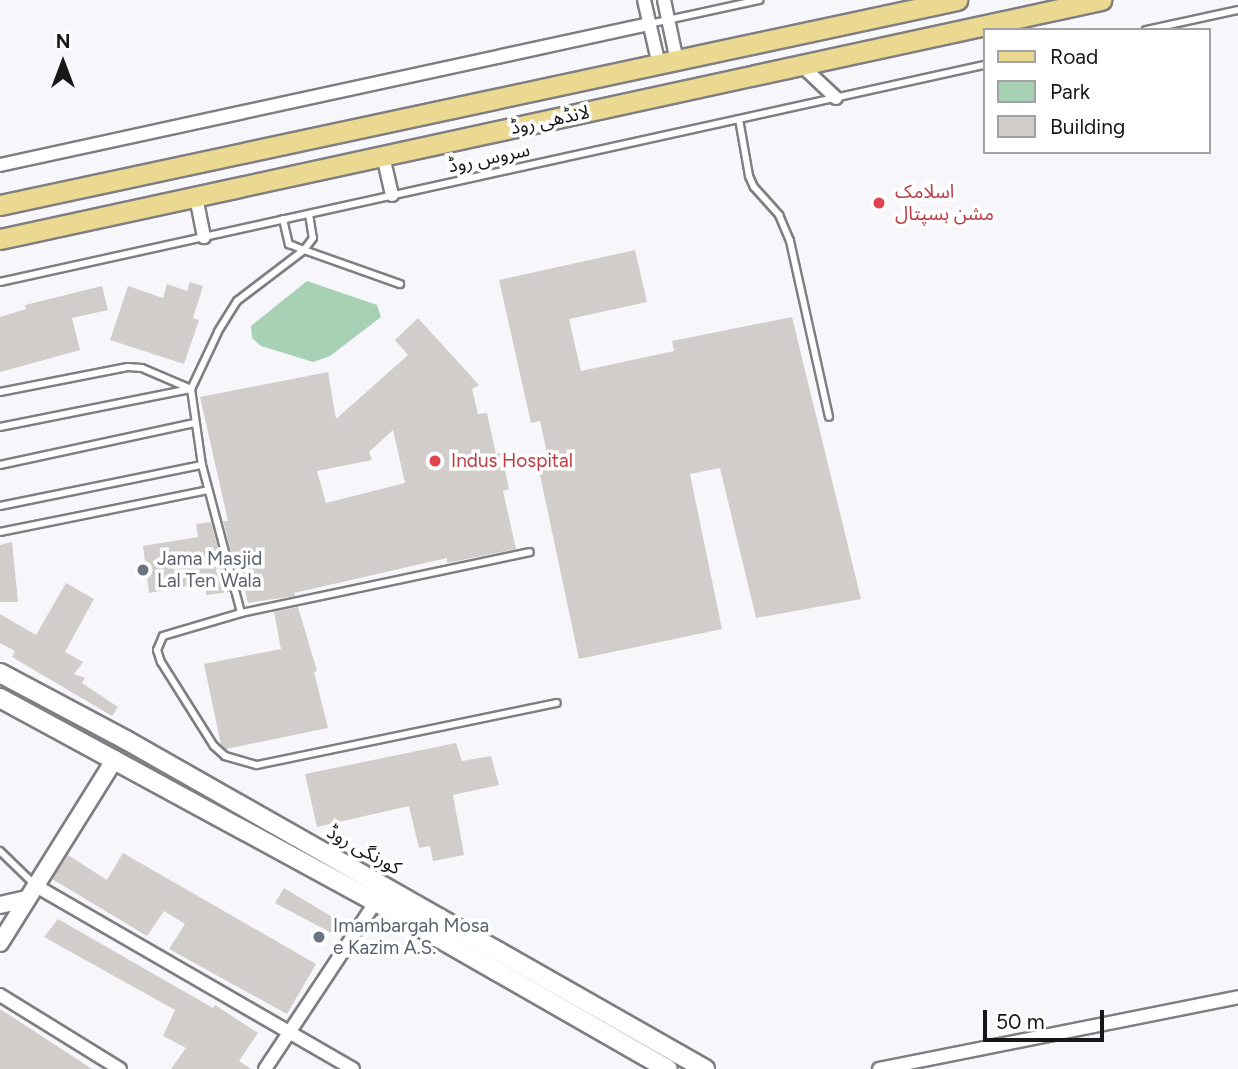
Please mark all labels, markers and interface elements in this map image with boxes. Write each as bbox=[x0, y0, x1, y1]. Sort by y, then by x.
north arrow bbox=[28, 28, 98, 98]
legend bbox=[982, 28, 1210, 154]
text: N bbox=[56, 30, 70, 53]
text: Road bbox=[1050, 44, 1098, 69]
text: Park bbox=[1050, 79, 1090, 104]
street label: لانڈھی روڈ bbox=[508, 100, 592, 140]
text: Building bbox=[1050, 114, 1125, 139]
street label: سروس روڈ bbox=[446, 138, 532, 178]
place label: اسلامک مشن ہسپتال bbox=[895, 181, 994, 225]
marker: اسلامک مشن ہسپتال bbox=[869, 193, 889, 213]
place label: Indus Hospital bbox=[451, 450, 573, 472]
marker: Indus Hospital bbox=[425, 451, 445, 471]
place label: Jama Masjid Lal Ten Wala bbox=[157, 548, 262, 592]
marker: Jama Masjid Lal Ten Wala bbox=[135, 562, 151, 578]
street label: کورنگی روڈ bbox=[323, 820, 405, 880]
place label: Imambargah Mosa e Kazim A.S. bbox=[333, 915, 489, 959]
marker: Imambargah Mosa e Kazim A.S. bbox=[311, 929, 327, 945]
scale bar bbox=[986, 996, 1107, 1040]
text: 50 m bbox=[996, 1009, 1045, 1034]

